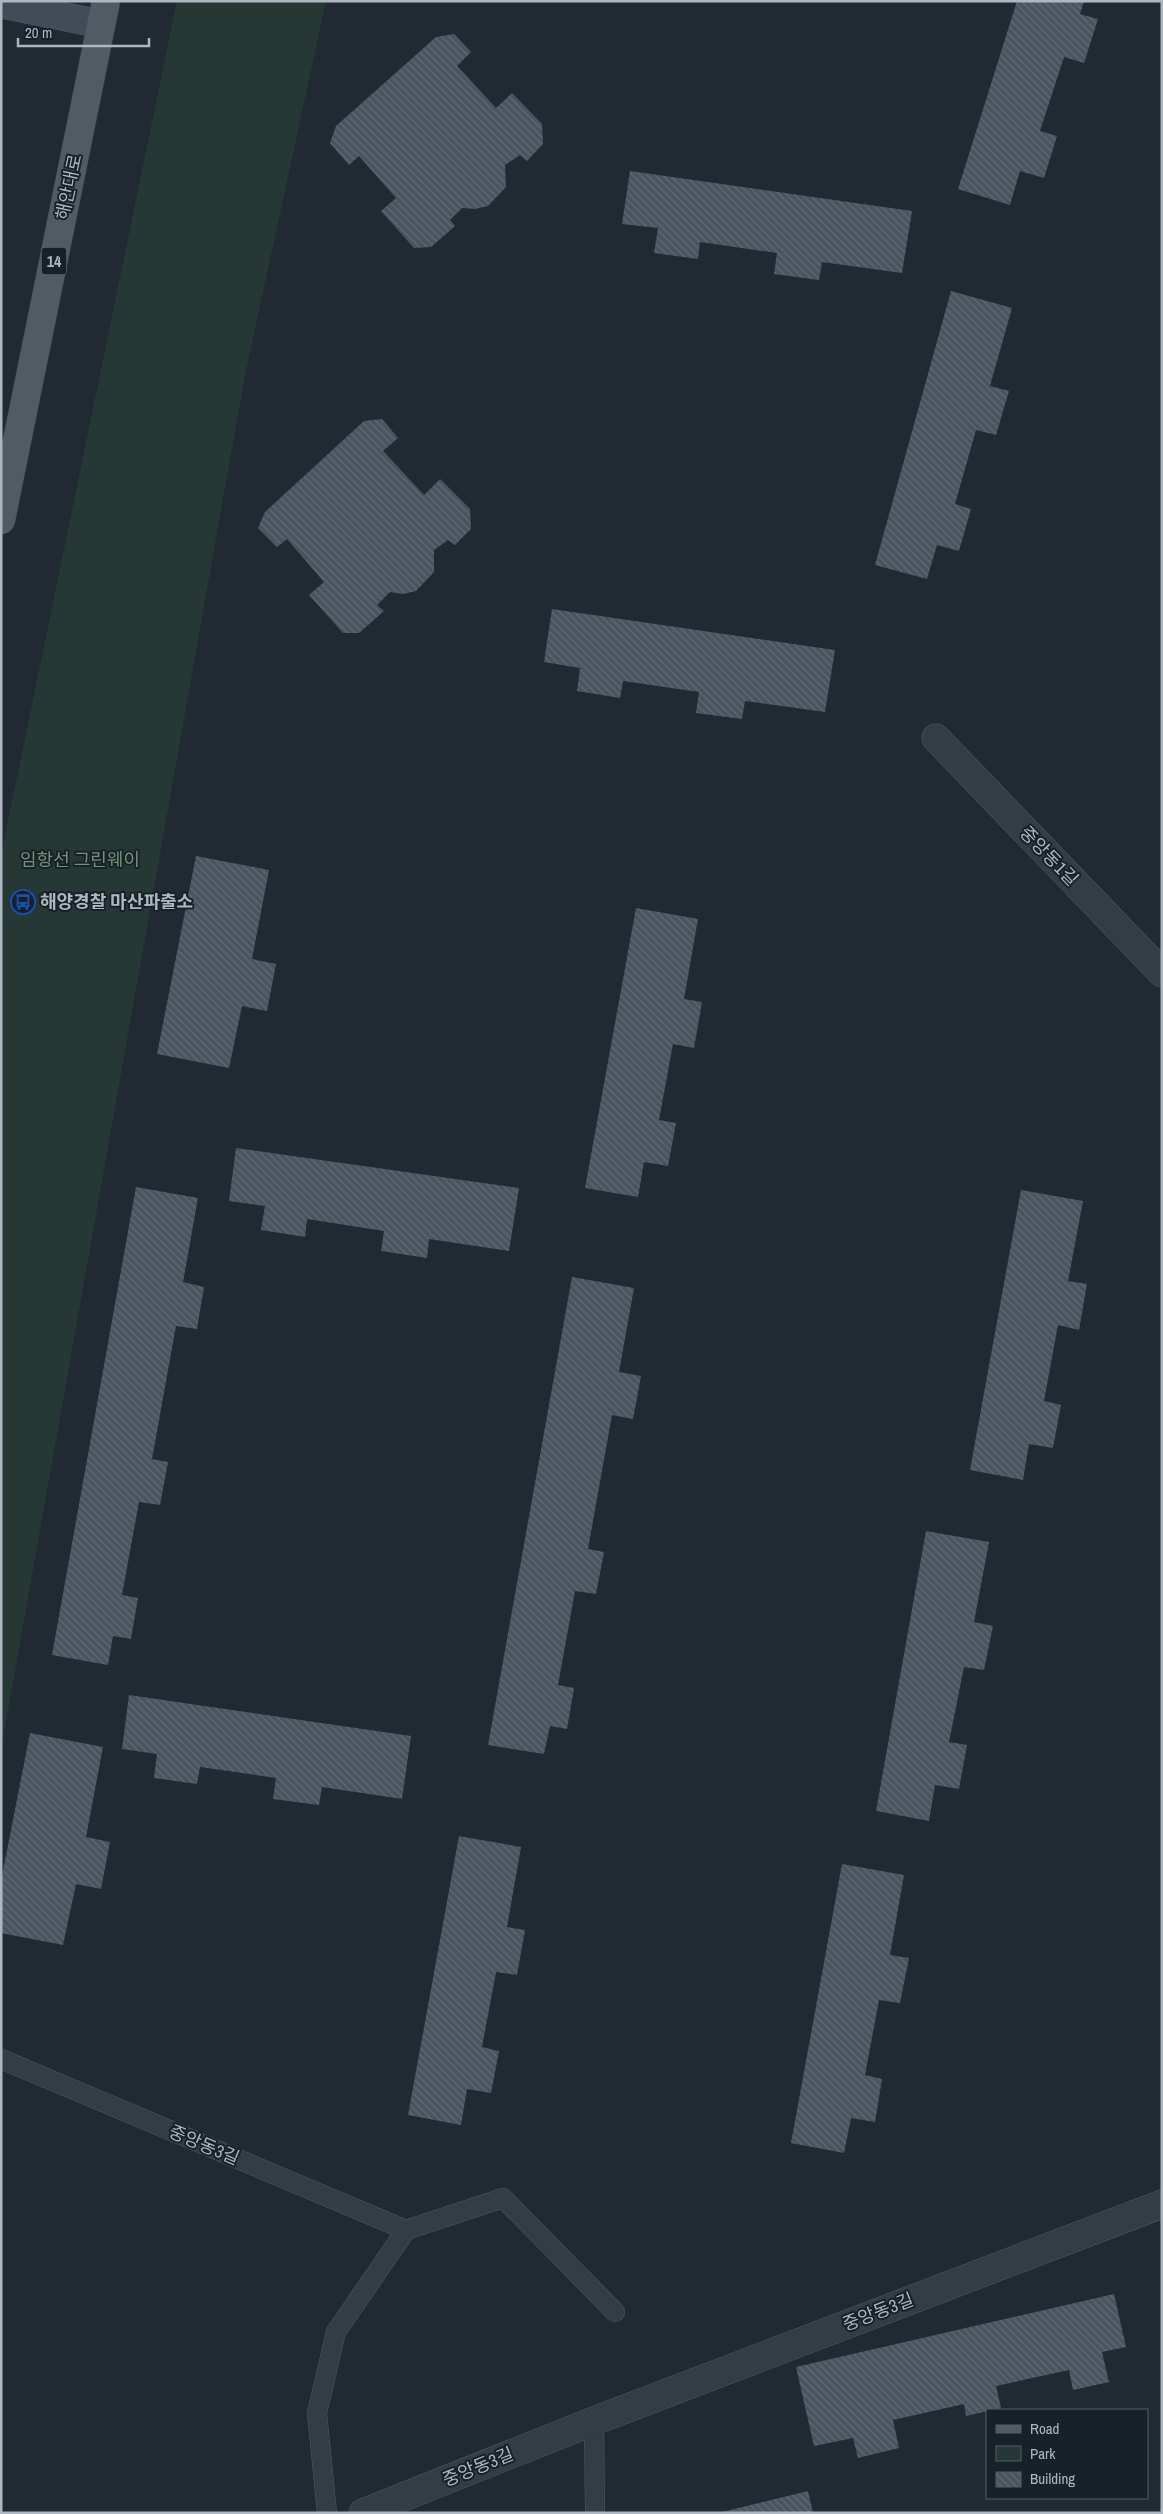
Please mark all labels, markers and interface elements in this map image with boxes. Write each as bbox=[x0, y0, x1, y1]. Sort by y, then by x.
scale bar bbox=[18, 15, 149, 47]
text: 20 m bbox=[25, 22, 52, 43]
street label: 해안대로 bbox=[49, 152, 88, 222]
road number: 14 bbox=[42, 248, 66, 274]
street label: 중앙동1길 bbox=[1015, 820, 1084, 891]
park label: 임항선 그린웨이 bbox=[20, 847, 140, 872]
bus stop icon: 해양경찰 마산파출소 bbox=[10, 889, 36, 915]
place label: 해양경찰 마산파출소 bbox=[40, 889, 193, 914]
street label: 중앙동3길 bbox=[165, 2118, 243, 2171]
street label: 중앙동3길 bbox=[839, 2287, 917, 2337]
legend bbox=[986, 2409, 1148, 2499]
text: Road bbox=[1030, 2418, 1059, 2439]
street label: 중앙동3길 bbox=[439, 2441, 517, 2492]
text: Park bbox=[1030, 2443, 1056, 2464]
text: Building bbox=[1030, 2468, 1075, 2489]

